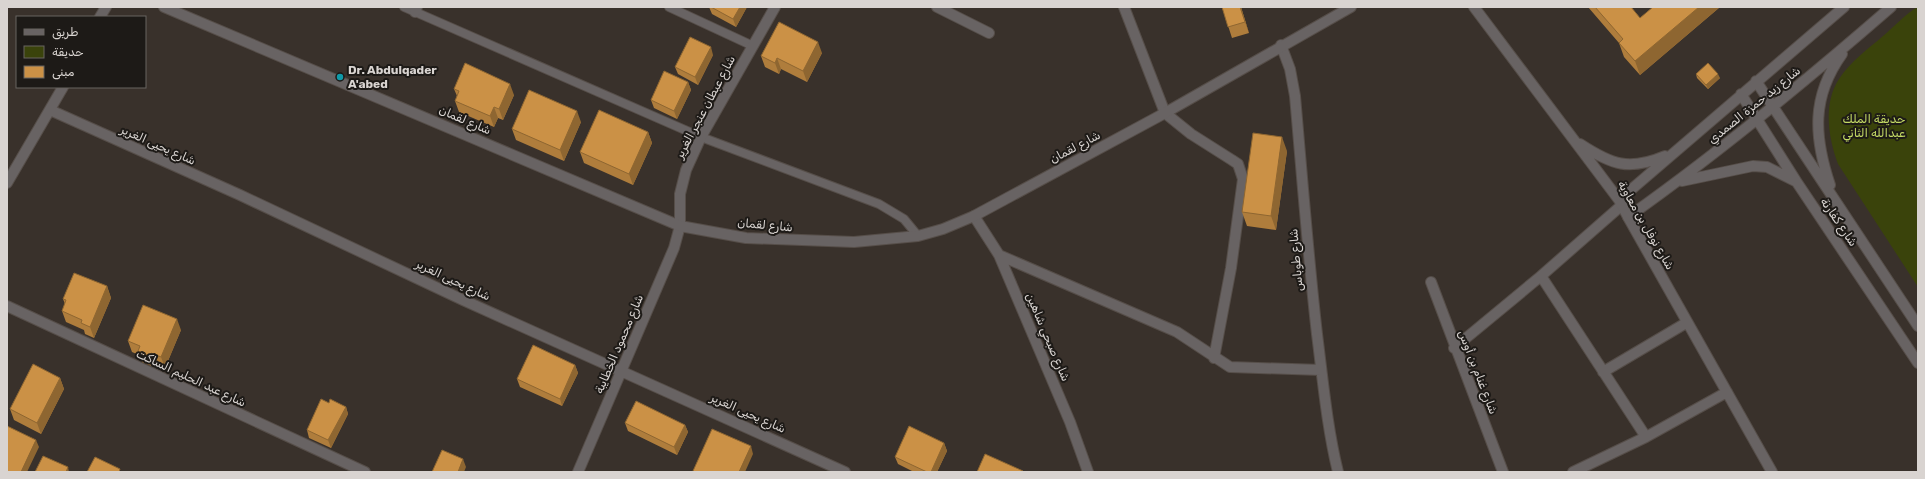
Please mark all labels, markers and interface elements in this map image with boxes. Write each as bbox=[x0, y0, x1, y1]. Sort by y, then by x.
legend bbox=[16, 16, 146, 88]
text: طريق bbox=[52, 25, 78, 40]
text: حديقة bbox=[52, 45, 84, 59]
street label: شارع عبطان عنجر الغرير bbox=[671, 53, 740, 163]
place label: Dr. Abdulqader A'abed bbox=[348, 63, 437, 91]
street label: شارع زيد حمزة الصمدي bbox=[1705, 63, 1804, 148]
text: مبنى bbox=[52, 65, 75, 80]
marker: Dr. Abdulqader A'abed bbox=[335, 72, 345, 82]
street label: شارع لقمان bbox=[436, 103, 493, 139]
park label: حديقة الملك عبدالله الثاني bbox=[1842, 112, 1906, 142]
street label: شارع يحيى الغرير bbox=[117, 122, 198, 170]
street label: شارع لقمان bbox=[1047, 128, 1104, 168]
street label: شارع نوفل بن معاوية bbox=[1613, 178, 1677, 273]
street label: شارع كفارنة bbox=[1816, 195, 1860, 250]
street label: شارع لقمان bbox=[737, 216, 793, 236]
street label: شارع طوباس bbox=[1286, 228, 1308, 292]
street label: شارع يحيى الغرير bbox=[412, 256, 493, 305]
street label: شارع صبحي شاهين bbox=[1021, 291, 1073, 384]
street label: شارع محمود الخطايبة bbox=[592, 292, 648, 397]
street label: شارع غنام بن أوس bbox=[1454, 328, 1501, 417]
street label: شارع عبد الحليم الساكت bbox=[133, 346, 248, 411]
street label: شارع يحيى الغرير bbox=[707, 390, 788, 438]

